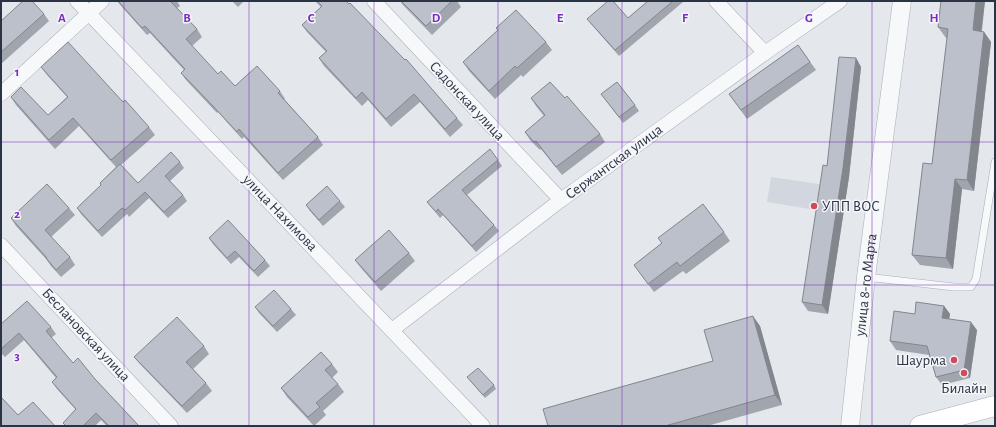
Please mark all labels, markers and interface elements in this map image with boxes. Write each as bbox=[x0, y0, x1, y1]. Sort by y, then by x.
text: A bbox=[58, 12, 66, 25]
text: B bbox=[183, 12, 191, 25]
text: C bbox=[308, 12, 315, 25]
text: D bbox=[432, 12, 441, 25]
text: E bbox=[557, 12, 564, 25]
text: F bbox=[682, 12, 689, 25]
text: G bbox=[805, 12, 813, 25]
text: H bbox=[929, 12, 939, 25]
street label: Садонская улица bbox=[427, 58, 507, 144]
text: 1 bbox=[15, 66, 19, 79]
street label: Сержантская улица bbox=[563, 122, 665, 202]
street label: улица Нахимова bbox=[239, 171, 320, 254]
place label: УПП ВОС bbox=[822, 199, 880, 214]
marker: УПП ВОС bbox=[809, 201, 819, 211]
text: 2 bbox=[14, 208, 20, 221]
street label: улица 8-го Марта bbox=[852, 232, 879, 338]
street label: Беслановская улица bbox=[39, 285, 133, 385]
text: 3 bbox=[14, 350, 20, 363]
place label: Шаурма bbox=[896, 353, 946, 368]
marker: Шаурма bbox=[949, 355, 959, 365]
marker: Билайн bbox=[959, 368, 969, 378]
place label: Билайн bbox=[941, 381, 987, 396]

